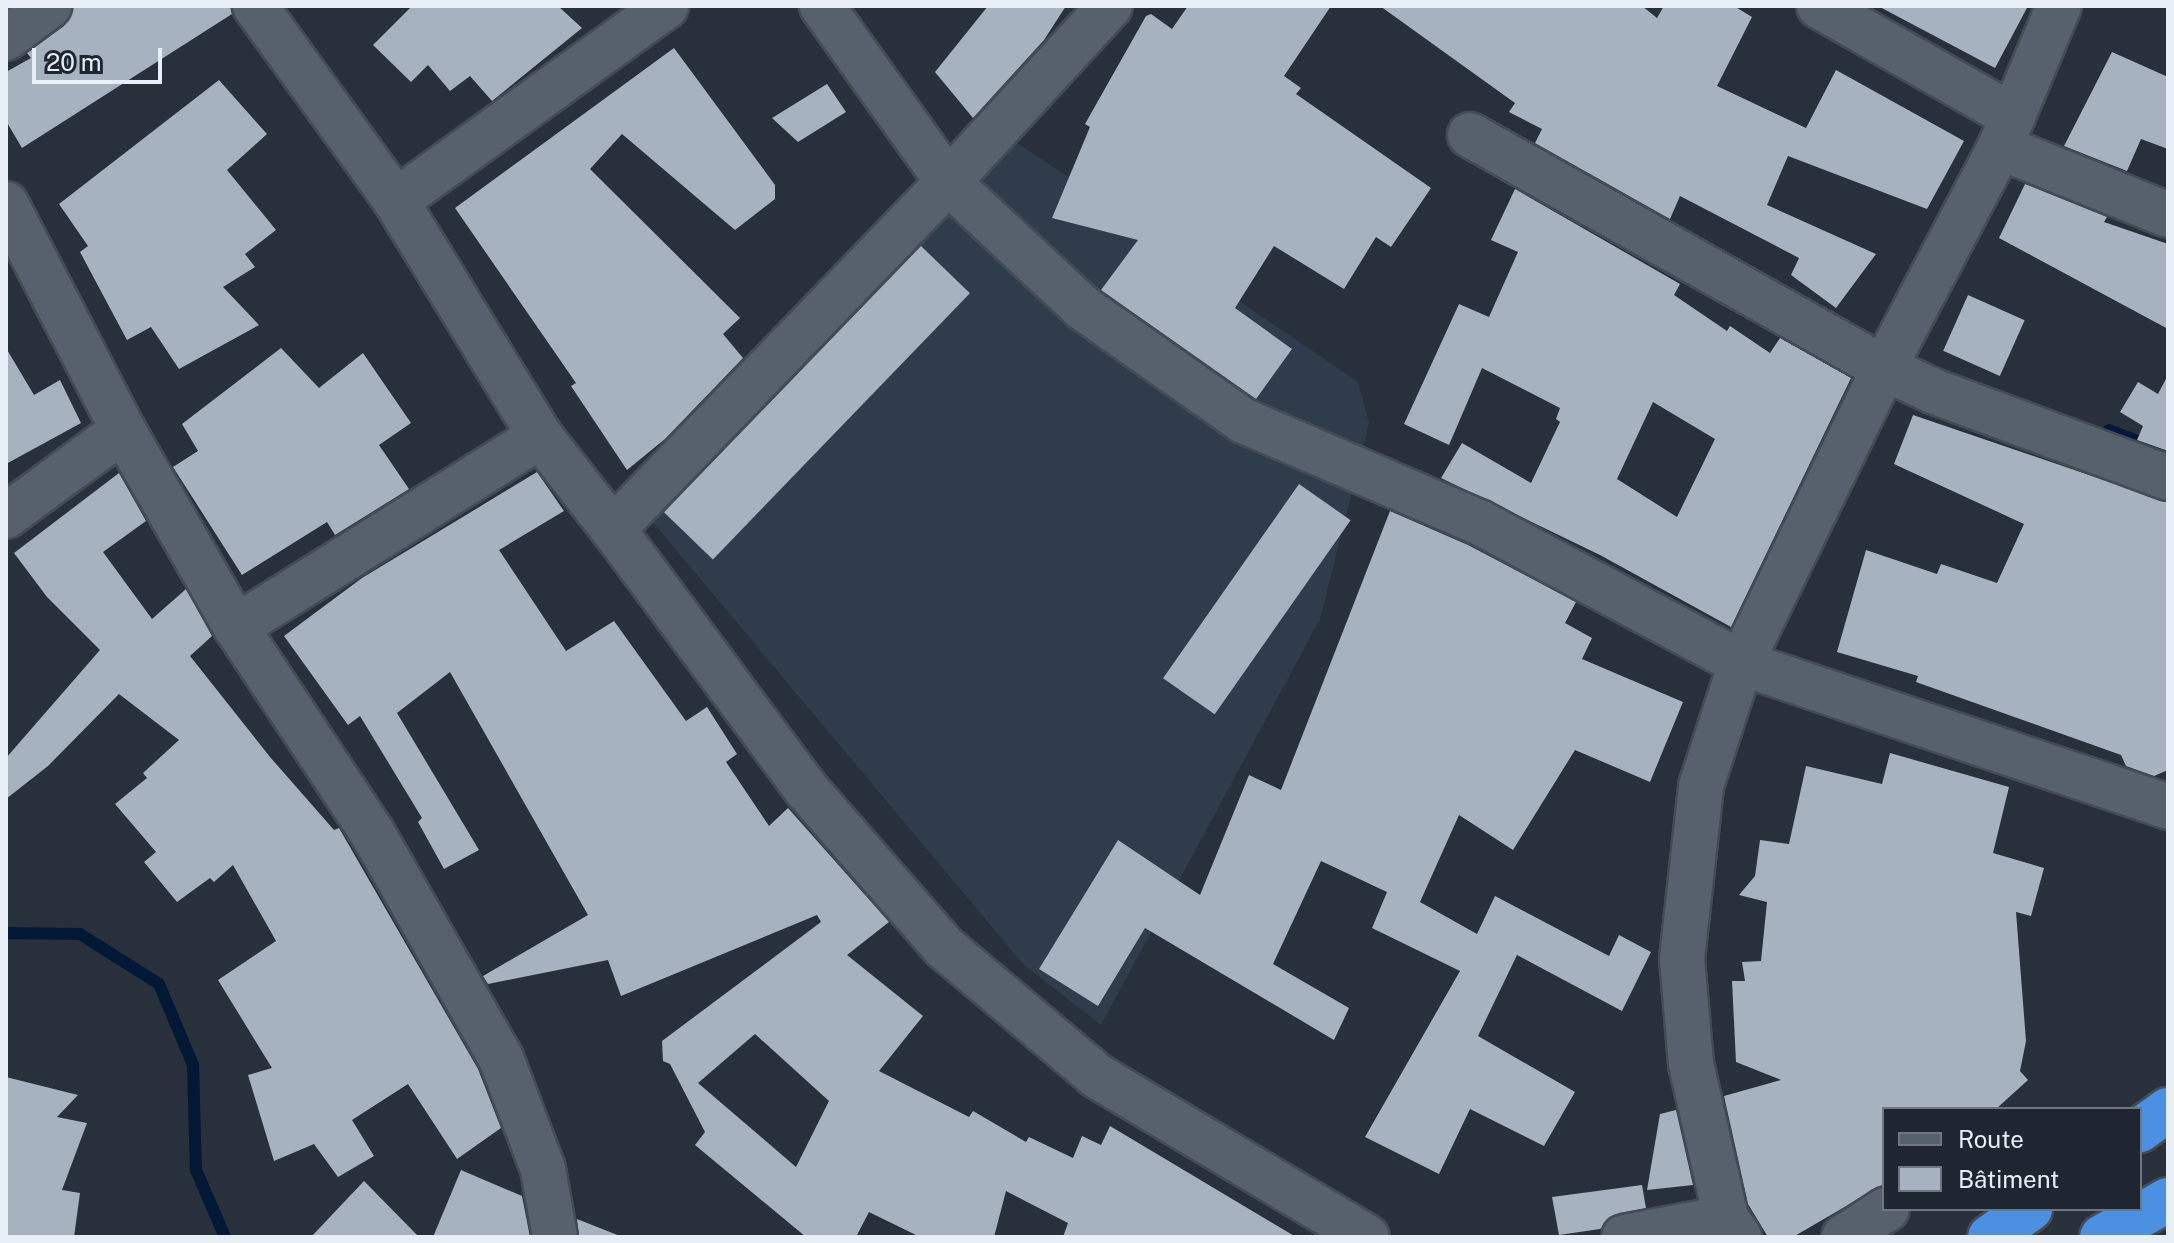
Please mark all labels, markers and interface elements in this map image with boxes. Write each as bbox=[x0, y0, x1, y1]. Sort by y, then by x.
scale bar bbox=[36, 32, 166, 82]
text: 20 m bbox=[46, 48, 102, 76]
legend bbox=[1882, 1107, 2142, 1211]
text: Route bbox=[1958, 1125, 2024, 1153]
text: Bâtiment bbox=[1958, 1165, 2059, 1193]

